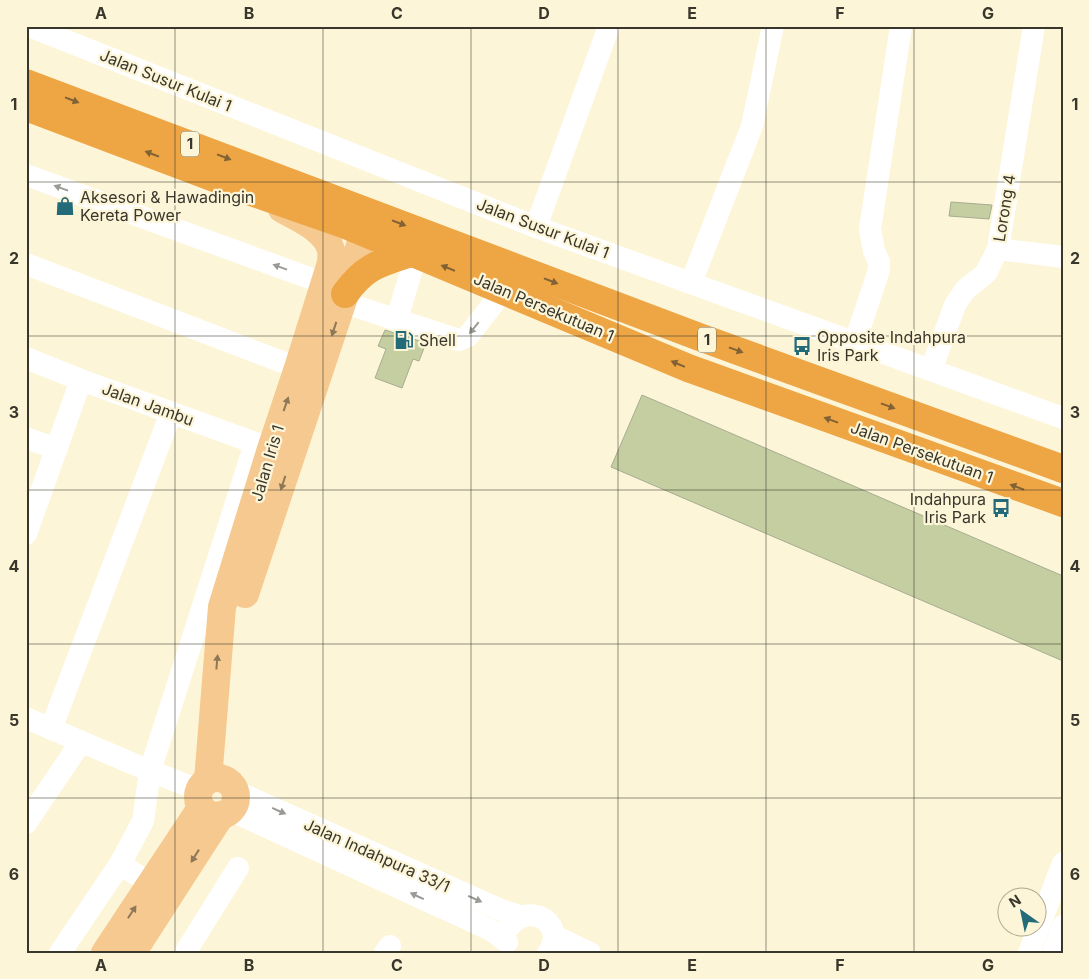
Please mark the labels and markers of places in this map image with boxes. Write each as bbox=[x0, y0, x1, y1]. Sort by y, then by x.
place label: Aksesori & Hawadingin Kereta Power bbox=[80, 187, 254, 225]
shop icon: Aksesori & Hawadingin Kereta Power bbox=[54, 195, 76, 217]
place label: Opposite Indahpura Iris Park bbox=[817, 327, 966, 365]
fuel station icon: Shell bbox=[393, 329, 415, 351]
place label: Shell bbox=[419, 330, 456, 350]
bus stop icon: Opposite Indahpura Iris Park bbox=[791, 335, 813, 357]
place label: Indahpura Iris Park bbox=[910, 489, 986, 527]
bus stop icon: Indahpura Iris Park bbox=[990, 497, 1012, 519]

